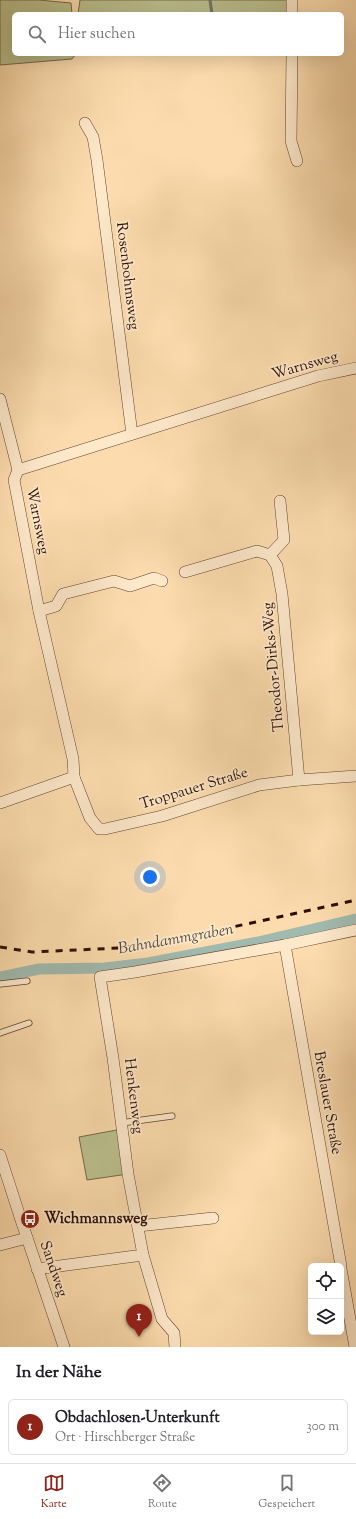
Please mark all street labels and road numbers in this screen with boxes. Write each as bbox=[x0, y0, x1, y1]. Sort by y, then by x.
street label: Rosenbohmsweg bbox=[110, 221, 144, 331]
street label: Warnsweg bbox=[269, 347, 341, 385]
street label: Warnsweg bbox=[20, 486, 54, 556]
street label: Theodor-Dirks-Weg bbox=[258, 601, 290, 733]
street label: Troppauer Straße bbox=[137, 763, 251, 815]
street label: Breslauer Straße bbox=[308, 1050, 346, 1156]
street label: Henkenweg bbox=[118, 1057, 148, 1135]
street label: Sandweg bbox=[34, 1238, 72, 1300]

